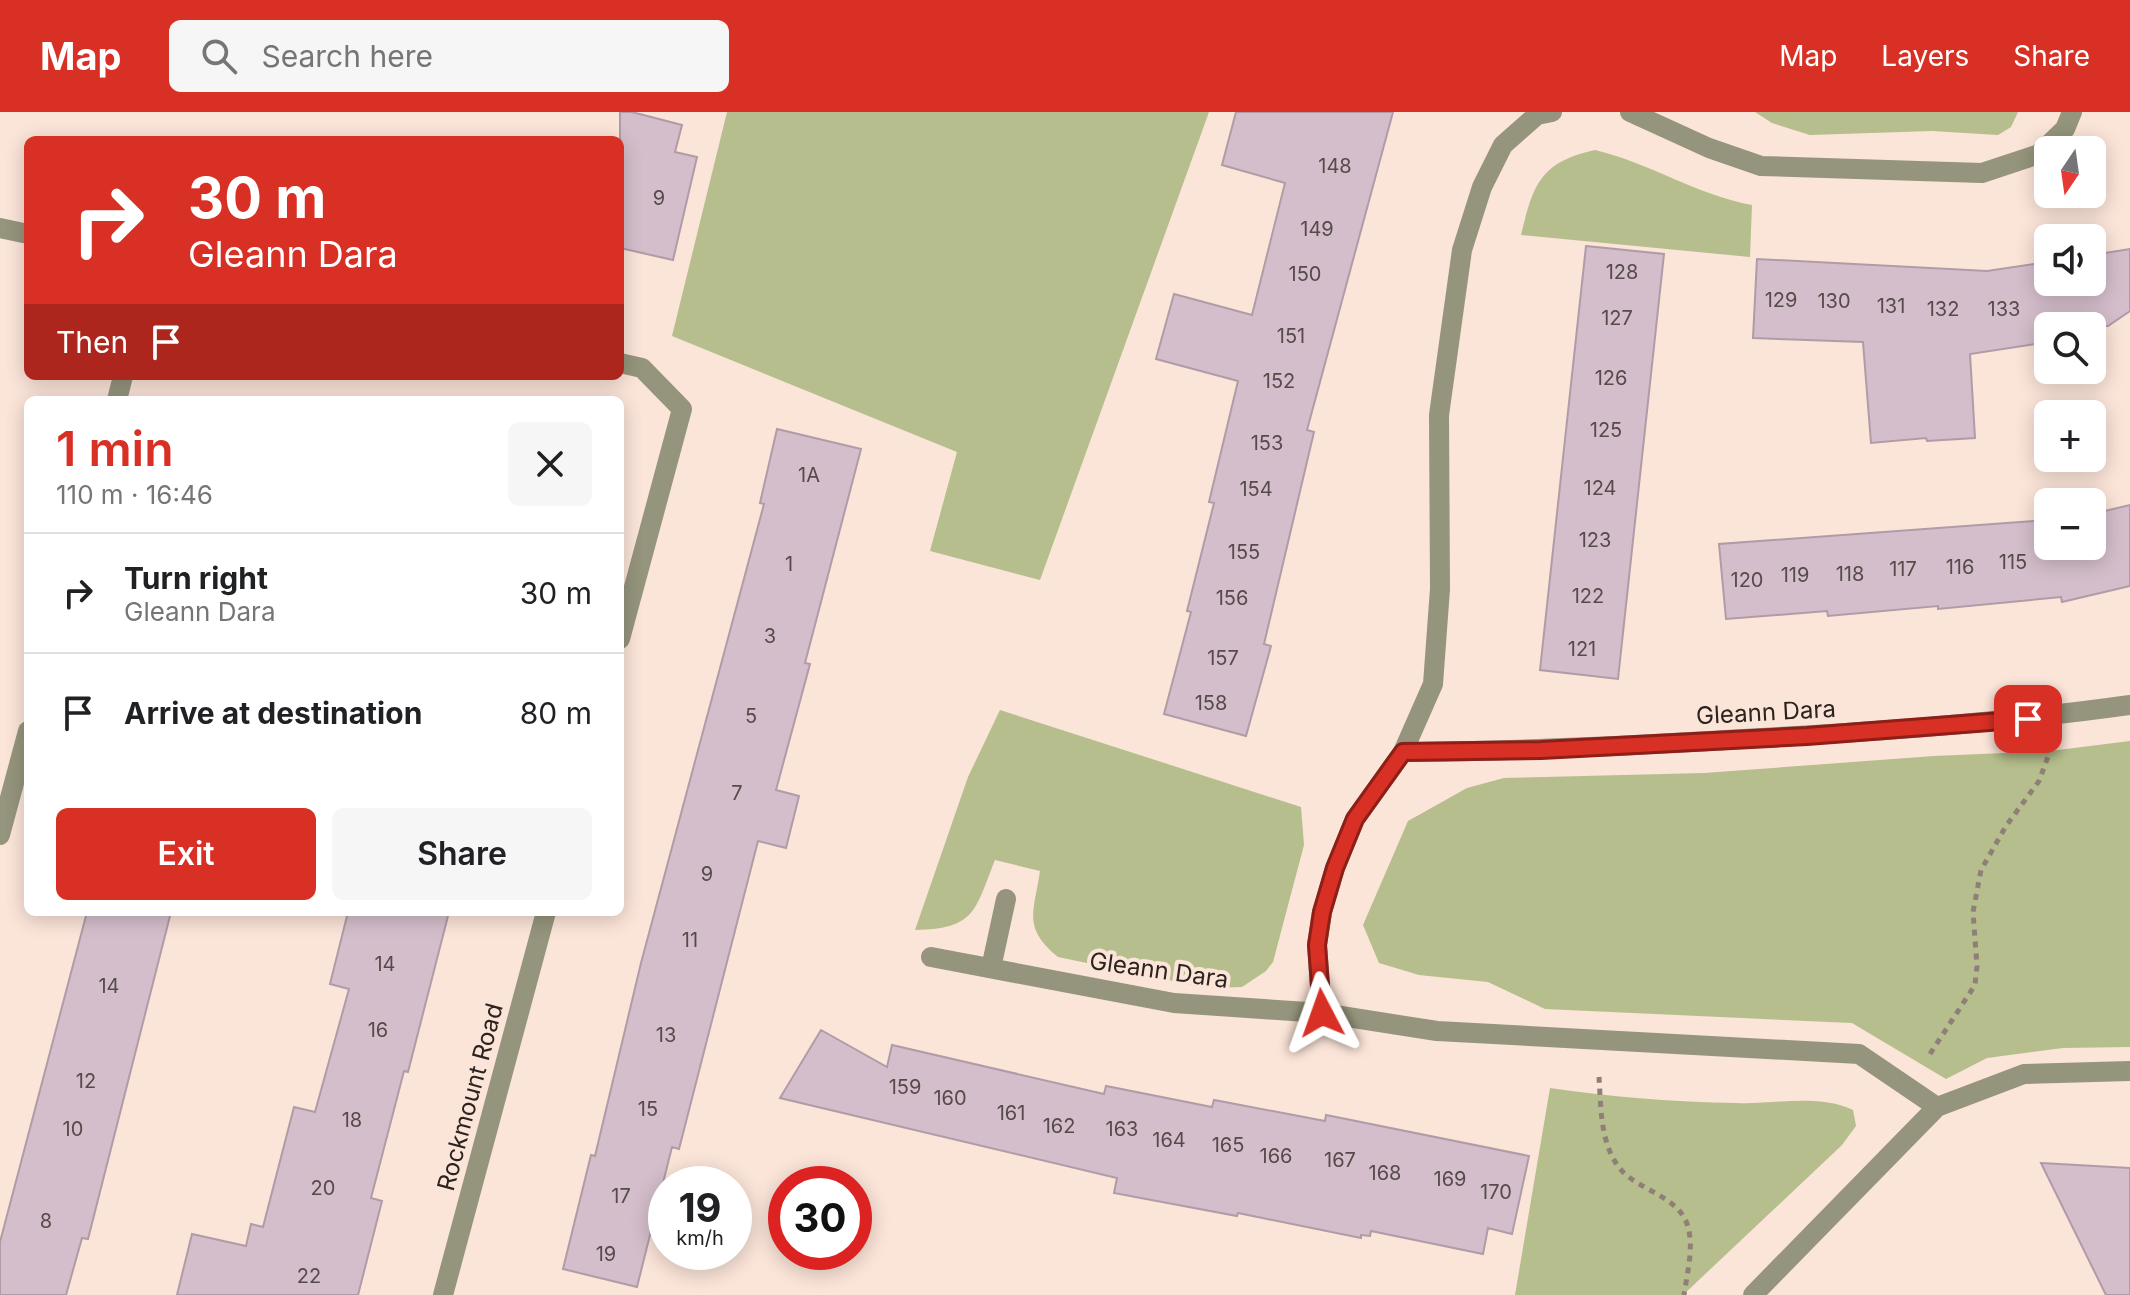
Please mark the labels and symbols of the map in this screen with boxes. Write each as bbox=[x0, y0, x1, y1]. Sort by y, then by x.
north arrow bbox=[2034, 136, 2106, 208]
house number: 148 bbox=[1318, 154, 1352, 178]
house number: 9 bbox=[653, 186, 665, 210]
house number: 149 bbox=[1300, 217, 1334, 241]
house number: 128 bbox=[1606, 260, 1638, 284]
house number: 150 bbox=[1289, 262, 1321, 286]
house number: 129 bbox=[1765, 288, 1797, 312]
house number: 130 bbox=[1817, 289, 1851, 313]
house number: 131 bbox=[1877, 294, 1905, 318]
house number: 132 bbox=[1927, 297, 1959, 321]
house number: 133 bbox=[1988, 297, 2020, 321]
house number: 127 bbox=[1601, 306, 1633, 330]
house number: 151 bbox=[1277, 324, 1305, 348]
house number: 126 bbox=[1595, 366, 1627, 390]
house number: 152 bbox=[1263, 369, 1295, 393]
house number: 125 bbox=[1590, 418, 1622, 442]
house number: 153 bbox=[1251, 431, 1283, 455]
house number: 1A bbox=[798, 463, 820, 487]
house number: 124 bbox=[1584, 476, 1616, 500]
house number: 154 bbox=[1239, 477, 1273, 501]
house number: 123 bbox=[1579, 528, 1611, 552]
house number: 155 bbox=[1228, 540, 1260, 564]
house number: 115 bbox=[1999, 550, 2027, 574]
house number: 1 bbox=[785, 552, 793, 576]
house number: 116 bbox=[1946, 555, 1974, 579]
house number: 117 bbox=[1889, 557, 1917, 581]
house number: 118 bbox=[1836, 562, 1864, 586]
house number: 119 bbox=[1781, 563, 1809, 587]
house number: 120 bbox=[1731, 568, 1763, 592]
house number: 122 bbox=[1572, 584, 1604, 608]
house number: 156 bbox=[1216, 586, 1248, 610]
house number: 3 bbox=[764, 624, 776, 648]
house number: 121 bbox=[1568, 637, 1596, 661]
house number: 157 bbox=[1207, 646, 1239, 670]
pin bbox=[1994, 685, 2062, 753]
house number: 158 bbox=[1195, 691, 1227, 715]
street label: Gleann Dara bbox=[1695, 694, 1837, 730]
house number: 5 bbox=[745, 704, 757, 728]
house number: 7 bbox=[731, 781, 743, 805]
house number: 9 bbox=[701, 862, 713, 886]
house number: 11 bbox=[682, 928, 698, 952]
street label: Gleann Dara bbox=[1088, 946, 1230, 994]
house number: 14 bbox=[374, 952, 396, 976]
position arrow bbox=[1280, 971, 1364, 1055]
house number: 14 bbox=[98, 974, 120, 998]
street label: Rockmount Road bbox=[431, 1000, 509, 1194]
house number: 16 bbox=[368, 1018, 388, 1042]
house number: 13 bbox=[656, 1023, 676, 1047]
house number: 12 bbox=[76, 1069, 96, 1093]
house number: 159 bbox=[889, 1075, 921, 1099]
house number: 160 bbox=[933, 1086, 967, 1110]
house number: 15 bbox=[638, 1097, 658, 1121]
house number: 161 bbox=[997, 1101, 1025, 1125]
house number: 18 bbox=[342, 1108, 362, 1132]
house number: 162 bbox=[1043, 1114, 1075, 1138]
house number: 10 bbox=[63, 1117, 83, 1141]
house number: 163 bbox=[1106, 1117, 1138, 1141]
house number: 164 bbox=[1152, 1128, 1186, 1152]
house number: 165 bbox=[1212, 1133, 1244, 1157]
house number: 166 bbox=[1260, 1144, 1292, 1168]
house number: 167 bbox=[1324, 1148, 1356, 1172]
house number: 168 bbox=[1369, 1161, 1401, 1185]
speed limit sign: 30 bbox=[768, 1166, 872, 1270]
house number: 169 bbox=[1434, 1167, 1466, 1191]
house number: 20 bbox=[311, 1176, 335, 1200]
house number: 170 bbox=[1480, 1180, 1512, 1204]
house number: 17 bbox=[611, 1184, 631, 1208]
house number: 8 bbox=[40, 1209, 52, 1233]
house number: 19 bbox=[596, 1242, 616, 1266]
house number: 22 bbox=[297, 1264, 321, 1288]

